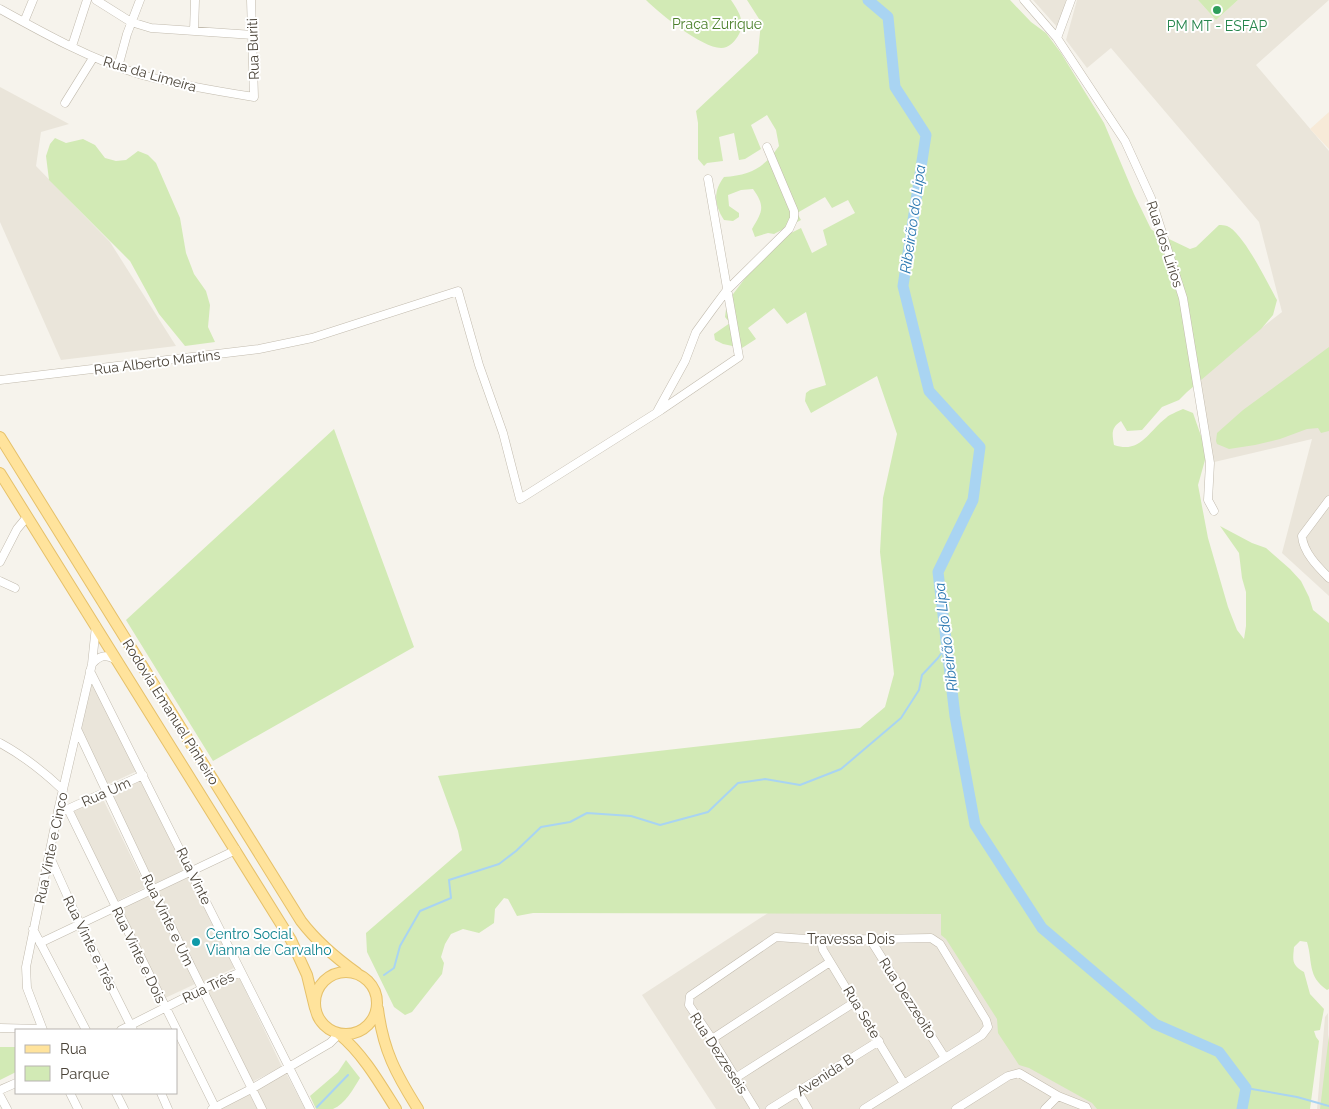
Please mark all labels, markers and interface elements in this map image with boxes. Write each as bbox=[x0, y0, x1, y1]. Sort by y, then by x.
marker: PM MT - ESFAP bbox=[1211, 4, 1223, 16]
park label: Praça Zurique bbox=[672, 16, 762, 32]
street label: Rua Buriti bbox=[244, 18, 262, 80]
place label: PM MT - ESFAP bbox=[1167, 18, 1268, 34]
street label: Rua da Limeira bbox=[101, 53, 199, 95]
water label: Ribeirão do Lipa bbox=[896, 163, 930, 275]
street label: Rua dos Lírios bbox=[1143, 199, 1187, 290]
street label: Rua Alberto Martins bbox=[93, 346, 221, 378]
water label: Ribeirão do Lipa bbox=[930, 581, 962, 692]
street label: Rodovia Emanuel Pinheiro bbox=[120, 636, 222, 788]
street label: Rua Um bbox=[79, 774, 133, 810]
street label: Rua Vinte e Cinco bbox=[31, 791, 71, 905]
street label: Rua Vinte bbox=[173, 845, 215, 907]
street label: Rua Vinte e Um bbox=[139, 871, 197, 969]
street label: Rua Vinte e Três bbox=[60, 893, 120, 993]
street label: Rua Vinte e Dois bbox=[109, 904, 169, 1006]
place label: Centro Social Vianna de Carvalho bbox=[206, 926, 332, 958]
street label: Travessa Dois bbox=[807, 931, 895, 947]
marker: Centro Social Vianna de Carvalho bbox=[190, 936, 202, 948]
street label: Rua Dezzeoito bbox=[876, 955, 940, 1041]
street label: Rua Três bbox=[180, 968, 237, 1006]
street label: Rua Sete bbox=[840, 983, 884, 1041]
street label: Rua Dezzeseis bbox=[687, 1010, 751, 1097]
legend bbox=[15, 1029, 178, 1094]
text: Rua bbox=[60, 1040, 87, 1058]
street label: Avenida B bbox=[793, 1051, 857, 1099]
text: Parque bbox=[60, 1065, 110, 1083]

